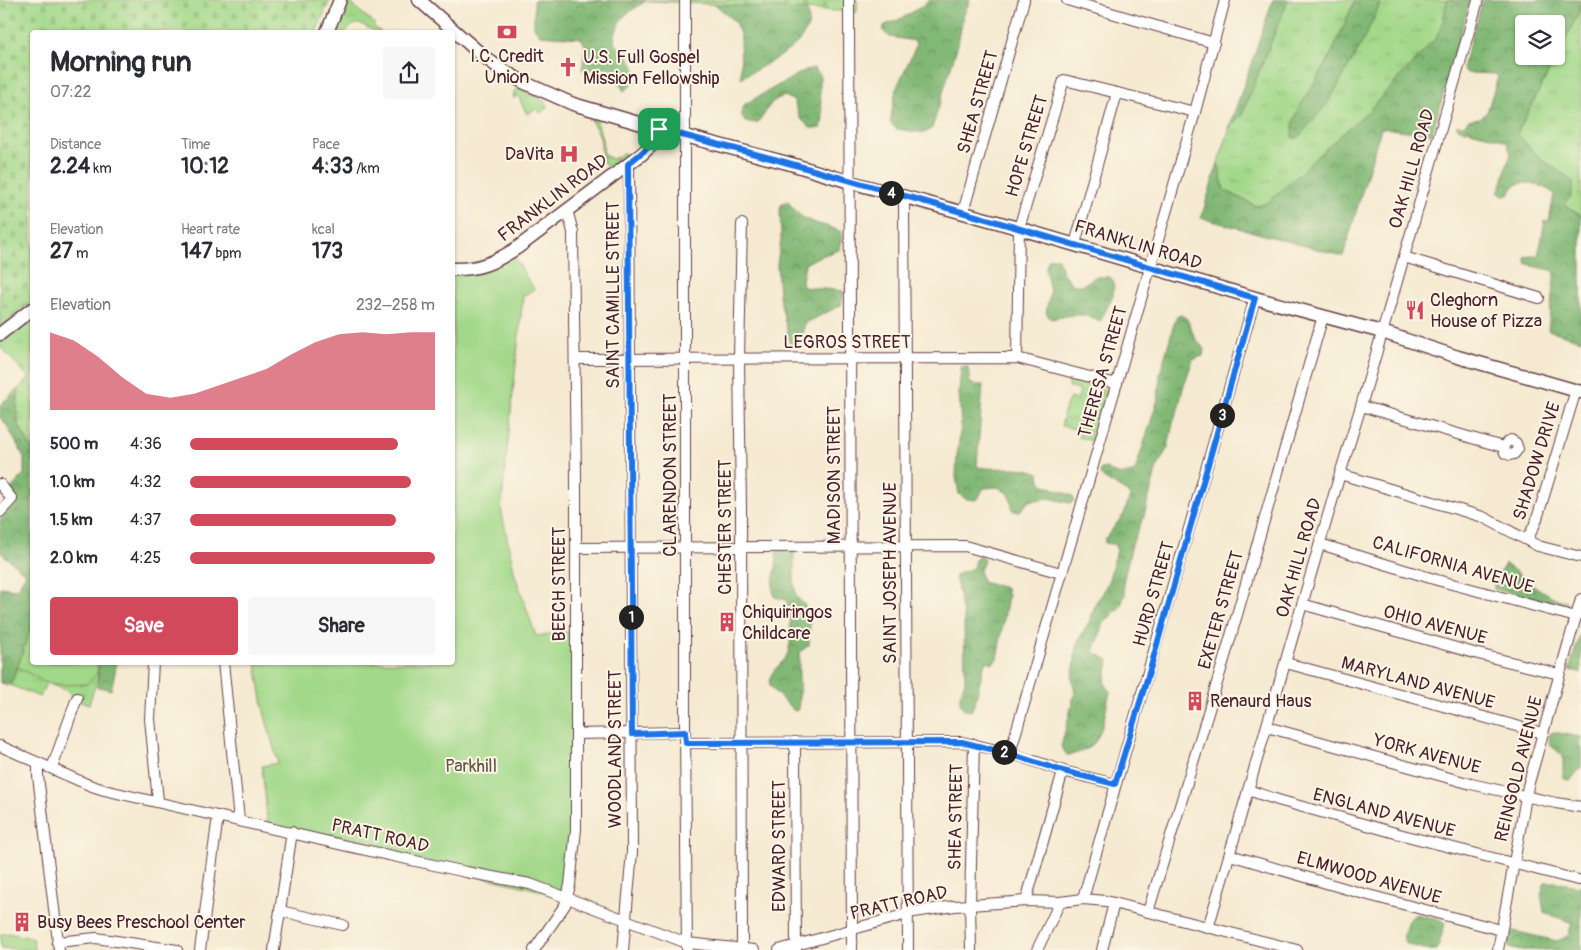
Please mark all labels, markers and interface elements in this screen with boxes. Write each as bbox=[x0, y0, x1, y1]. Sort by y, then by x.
map controls bbox=[1515, 15, 1565, 65]
button: layers bbox=[1515, 15, 1565, 65]
bank icon: I.C. Credit Union bbox=[496, 21, 518, 43]
text: Morning run bbox=[50, 45, 192, 80]
place label: I.C. Credit Union bbox=[470, 45, 544, 89]
place label: U.S. Full Gospel Mission Fellowship bbox=[583, 46, 720, 90]
button: share bbox=[383, 47, 435, 99]
street label: SHEA STREET bbox=[952, 48, 1004, 156]
church icon: U.S. Full Gospel Mission Fellowship bbox=[557, 56, 579, 78]
text: 07:22 bbox=[50, 82, 92, 102]
street label: HOPE STREET bbox=[1001, 92, 1053, 200]
street label: OAK HILL ROAD bbox=[1384, 107, 1440, 231]
pin bbox=[638, 108, 680, 150]
icon: arrive bbox=[645, 115, 673, 143]
text: Distance bbox=[50, 136, 101, 153]
text: Time bbox=[181, 136, 210, 153]
text: Pace bbox=[312, 136, 340, 153]
place label: DaVita bbox=[505, 143, 554, 166]
hospital icon: DaVita bbox=[558, 143, 580, 165]
street label: FRANKLIN ROAD bbox=[493, 149, 613, 247]
text: 2.24 bbox=[50, 153, 90, 180]
text: 10:12 bbox=[181, 153, 229, 180]
text: 4:33 bbox=[312, 153, 353, 180]
text: km bbox=[90, 160, 112, 177]
text: /km bbox=[353, 160, 380, 177]
pin: 4 bbox=[878, 180, 904, 206]
text: 4 bbox=[887, 185, 896, 202]
street label: SAINT CAMILLE STREET bbox=[602, 201, 625, 389]
street label: FRANKLIN ROAD bbox=[1071, 215, 1205, 275]
text: Elevation bbox=[50, 221, 103, 238]
text: Heart rate bbox=[181, 221, 240, 238]
text: kcal bbox=[312, 221, 335, 238]
text: 27 bbox=[50, 238, 73, 265]
text: 147 bbox=[181, 238, 213, 265]
text: 173 bbox=[312, 238, 343, 265]
text: m bbox=[73, 245, 88, 262]
text: bpm bbox=[213, 245, 241, 262]
place label: Cleghorn House of Pizza bbox=[1430, 289, 1542, 333]
text: Elevation bbox=[50, 295, 111, 315]
text: 232–258 m bbox=[356, 295, 435, 315]
restaurant icon: Cleghorn House of Pizza bbox=[1404, 299, 1426, 321]
street label: THERESA STREET bbox=[1073, 303, 1133, 441]
street label: LEGROS STREET bbox=[783, 331, 911, 354]
street label: CLARENDON STREET bbox=[659, 393, 682, 557]
street label: SHADOW DRIVE bbox=[1508, 399, 1566, 523]
pin: 3 bbox=[1210, 402, 1234, 428]
street label: MADISON STREET bbox=[823, 406, 846, 544]
text: 3 bbox=[1219, 407, 1226, 424]
text: 500 m bbox=[50, 434, 98, 454]
text: 4:36 bbox=[130, 434, 162, 454]
street label: CHESTER STREET bbox=[714, 459, 737, 595]
text: 1.0 km bbox=[50, 472, 95, 492]
text: 4:32 bbox=[130, 472, 161, 492]
street label: SAINT JOSEPH AVENUE bbox=[879, 482, 902, 664]
street label: OAK HILL ROAD bbox=[1271, 496, 1327, 620]
text: 1.5 km bbox=[50, 510, 93, 530]
text: 4:37 bbox=[130, 510, 161, 530]
street label: BEECH STREET bbox=[548, 527, 571, 641]
street label: CALIFORNIA AVENUE bbox=[1370, 531, 1536, 599]
street label: HURD STREET bbox=[1128, 539, 1180, 649]
text: 2.0 km bbox=[50, 548, 98, 568]
text: 4:25 bbox=[130, 548, 161, 568]
street label: EXETER STREET bbox=[1193, 548, 1249, 672]
button: Save bbox=[50, 597, 238, 655]
button: Share bbox=[248, 597, 435, 655]
street label: OHIO AVENUE bbox=[1381, 600, 1489, 650]
place label: Chiquiringos Childcare bbox=[742, 601, 832, 645]
pin: 1 bbox=[618, 604, 644, 630]
text: 1 bbox=[629, 609, 634, 626]
building icon: Chiquiringos Childcare bbox=[716, 611, 738, 633]
street label: MARYLAND AVENUE bbox=[1339, 651, 1497, 715]
street label: WOODLAND STREET bbox=[604, 670, 627, 828]
building icon: Renaurd Haus bbox=[1184, 690, 1206, 712]
place label: Renaurd Haus bbox=[1210, 690, 1311, 713]
street label: REINGOLD AVENUE bbox=[1490, 694, 1548, 844]
street label: YORK AVENUE bbox=[1370, 728, 1483, 779]
pin: 2 bbox=[992, 740, 1016, 764]
text: 2 bbox=[1001, 744, 1008, 761]
park label: Parkhill bbox=[445, 755, 497, 778]
street label: SHEA STREET bbox=[944, 764, 968, 870]
street label: EDWARD STREET bbox=[768, 780, 791, 912]
street label: ENGLAND AVENUE bbox=[1310, 783, 1458, 843]
street label: PRATT ROAD bbox=[329, 814, 431, 858]
street label: ELMWOOD AVENUE bbox=[1294, 846, 1444, 910]
street label: PRATT ROAD bbox=[848, 881, 950, 925]
building icon: Busy Bees Preschool Center bbox=[11, 911, 33, 933]
place label: Busy Bees Preschool Center bbox=[37, 911, 246, 934]

